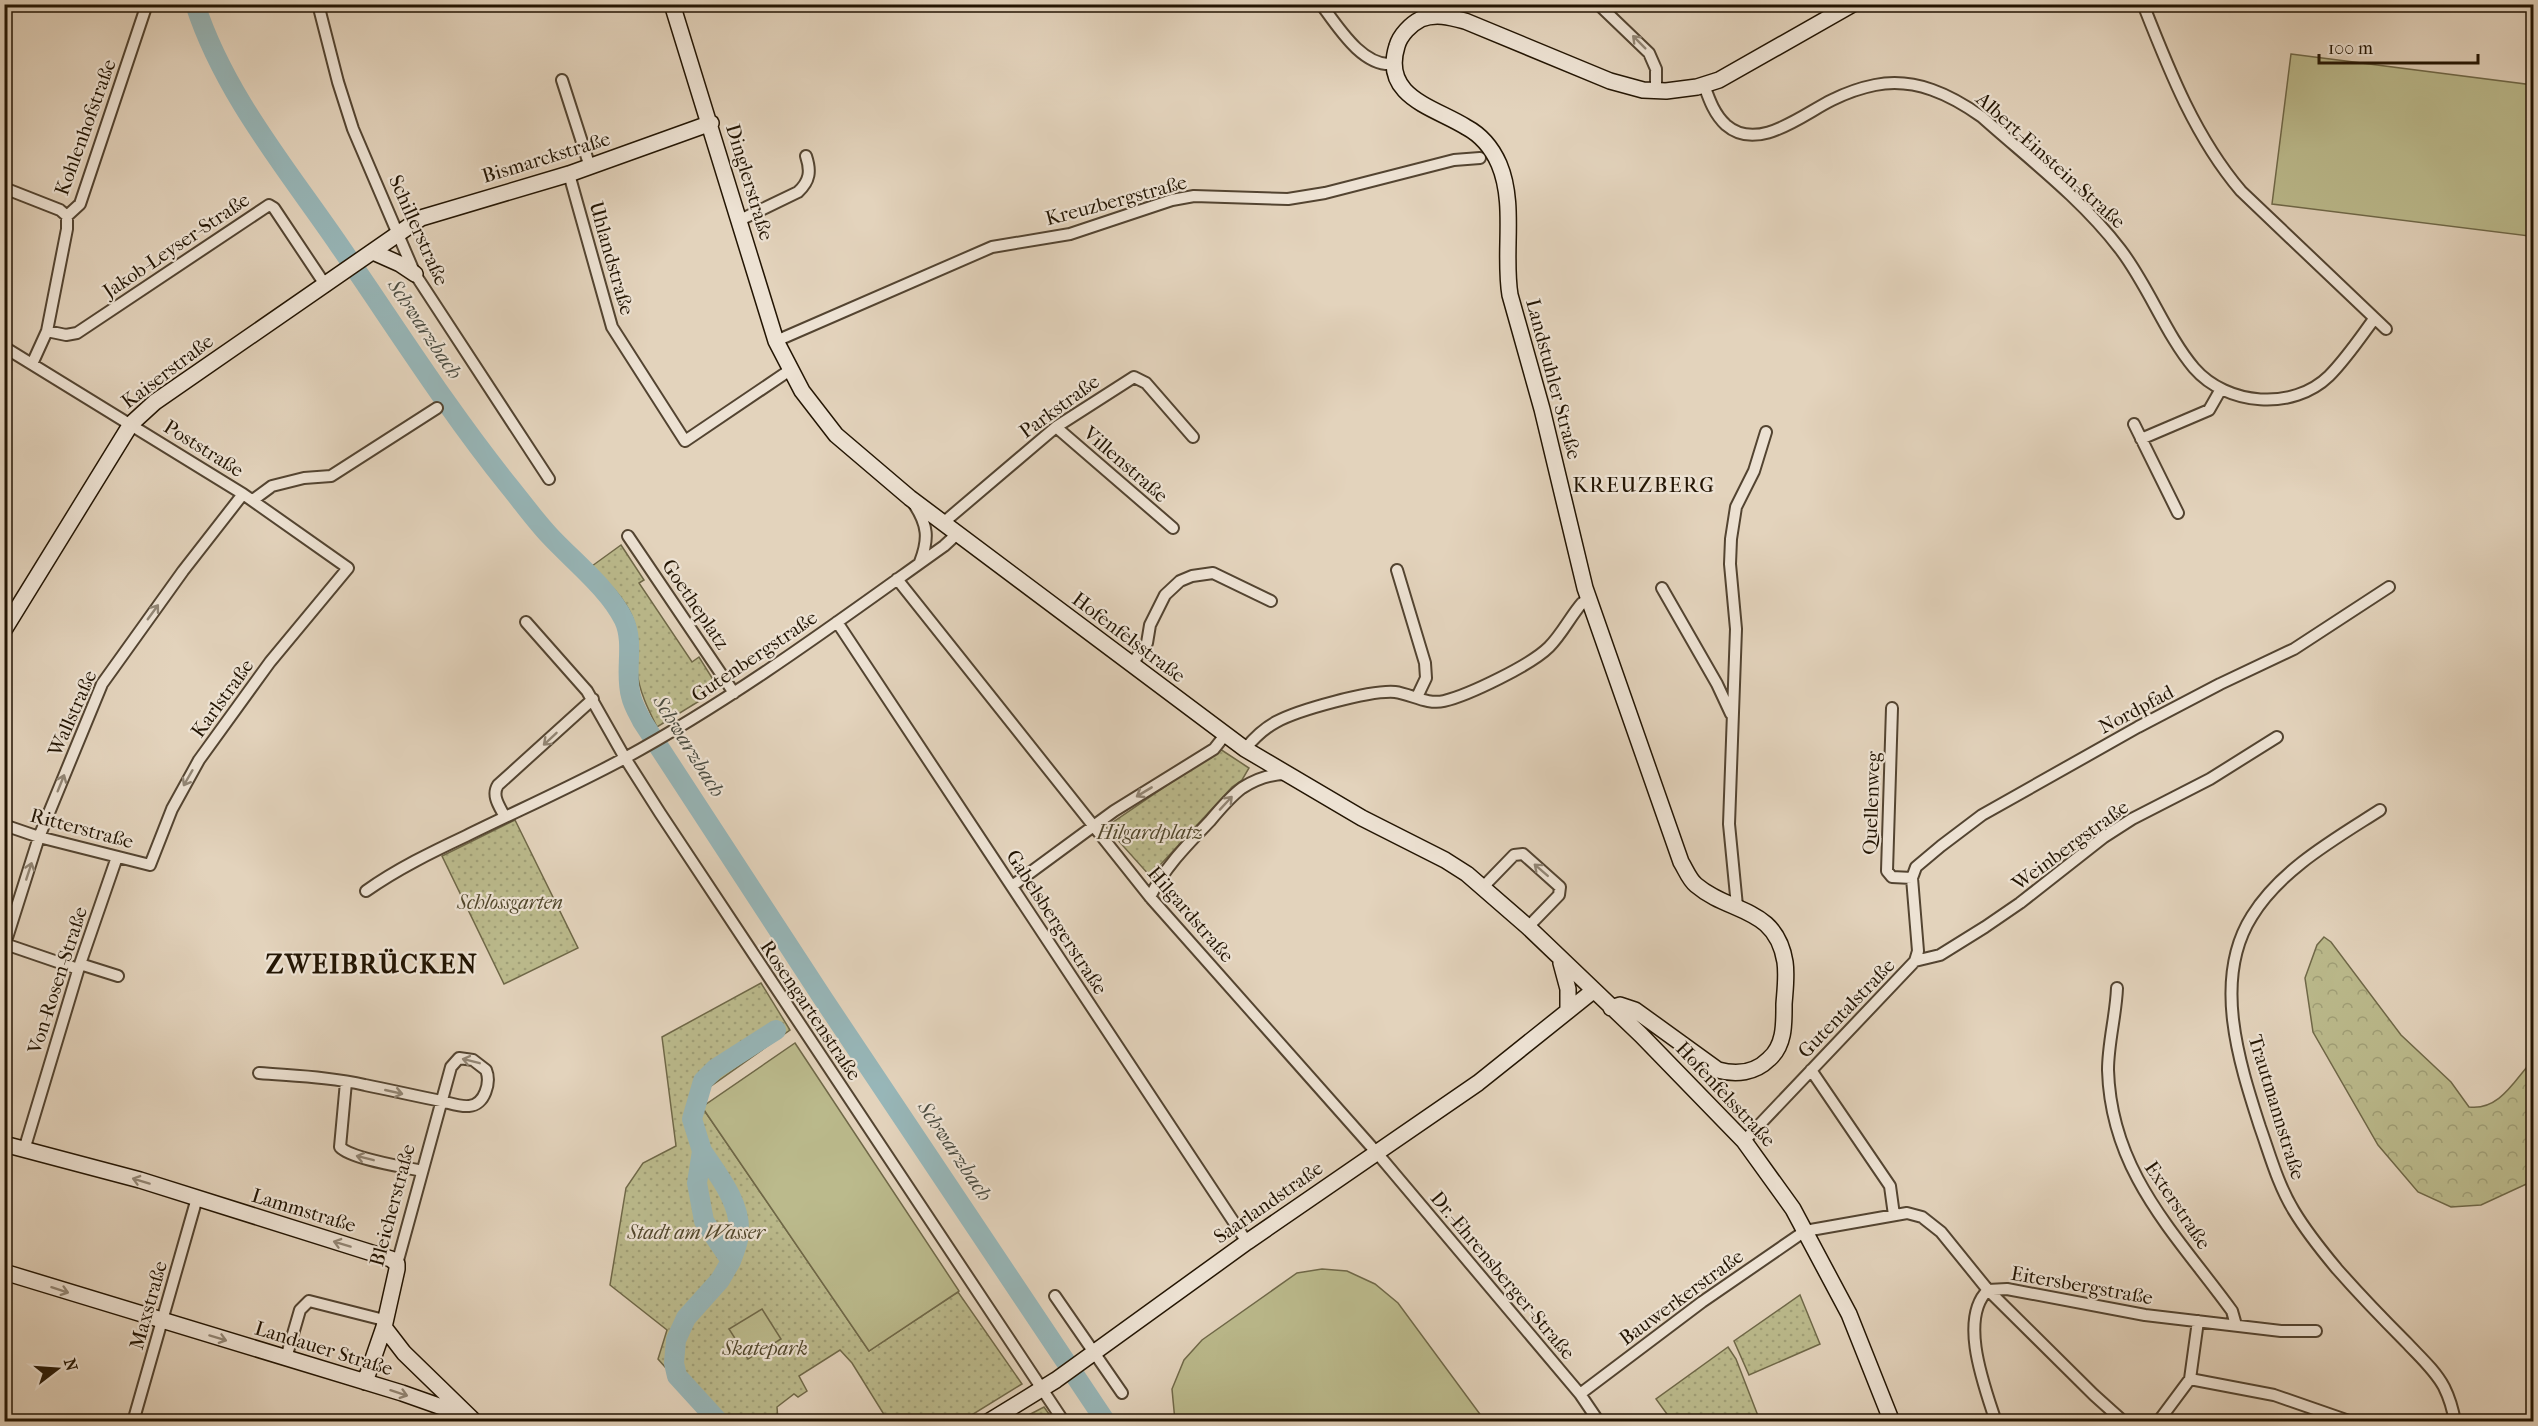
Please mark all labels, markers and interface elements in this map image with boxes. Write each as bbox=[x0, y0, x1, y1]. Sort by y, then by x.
scale bar bbox=[2319, 27, 2478, 65]
one-way arrow bbox=[1631, 34, 1646, 49]
text: 100 m bbox=[2328, 38, 2373, 59]
street label: Kohlenhofstraße bbox=[50, 56, 121, 198]
street label: Albert-Einstein-Straße bbox=[1971, 87, 2130, 233]
street label: Dinglerstraße bbox=[721, 121, 778, 243]
street label: Bismarckstraße bbox=[479, 127, 613, 188]
street label: Schillerstraße bbox=[384, 171, 453, 289]
street label: Kreuzbergstraße bbox=[1043, 171, 1190, 230]
street label: Jakob-Leyser-Straße bbox=[97, 188, 254, 304]
street label: Uhlandstraße bbox=[584, 199, 639, 318]
water label: Schwarzbach bbox=[382, 274, 467, 384]
street label: Landstuhler Straße bbox=[1521, 296, 1586, 462]
street label: Kaiserstraße bbox=[117, 329, 218, 413]
street label: Parkstraße bbox=[1015, 370, 1104, 443]
street label: Poststraße bbox=[160, 415, 248, 482]
street label: Villenstraße bbox=[1078, 421, 1173, 507]
district label: KREUZBERG bbox=[1572, 473, 1716, 497]
street label: Goetheplatz bbox=[657, 555, 734, 654]
street label: Hofenfelsstraße bbox=[1068, 587, 1190, 687]
one-way arrow bbox=[147, 605, 159, 621]
street label: Gutenbergstraße bbox=[687, 606, 822, 707]
street label: Karlstraße bbox=[186, 655, 259, 742]
street label: Wallstraße bbox=[43, 667, 102, 761]
street label: Nordpfad bbox=[2095, 680, 2179, 739]
water label: Schwarzbach bbox=[648, 690, 730, 801]
one-way arrow bbox=[542, 732, 557, 746]
street label: Quellenweg bbox=[1858, 751, 1885, 855]
one-way arrow bbox=[181, 769, 193, 786]
one-way arrow bbox=[56, 774, 67, 792]
one-way arrow bbox=[1136, 787, 1153, 799]
street label: Weinbergstraße bbox=[2007, 795, 2133, 896]
one-way arrow bbox=[1219, 796, 1233, 811]
street label: Ritterstraße bbox=[28, 804, 136, 853]
park label: Hilgardplatz bbox=[1096, 821, 1203, 844]
street label: Gabelsbergerstraße bbox=[1001, 846, 1112, 999]
one-way arrow bbox=[24, 862, 35, 881]
street label: Hilgardstraße bbox=[1143, 862, 1239, 967]
one-way arrow bbox=[1534, 863, 1549, 877]
park label: Schlossgarten bbox=[456, 891, 563, 914]
street label: Von-Rosen-Straße bbox=[23, 904, 92, 1058]
street label: Rosengartenstraße bbox=[755, 936, 866, 1085]
district label: ZWEIBRÜCKEN bbox=[266, 948, 478, 980]
street label: Gutentalstraße bbox=[1793, 954, 1899, 1063]
street label: Trautmannstraße bbox=[2244, 1032, 2310, 1183]
street label: Hofenfelsstraße bbox=[1671, 1037, 1780, 1152]
one-way arrow bbox=[462, 1055, 481, 1067]
one-way arrow bbox=[384, 1086, 403, 1098]
water label: Schwarzbach bbox=[912, 1096, 997, 1206]
street label: Bleicherstraße bbox=[365, 1141, 420, 1269]
one-way arrow bbox=[356, 1151, 375, 1163]
street label: Saarlandstraße bbox=[1209, 1156, 1327, 1248]
street label: Exterstraße bbox=[2140, 1157, 2216, 1254]
one-way arrow bbox=[132, 1175, 151, 1186]
street label: Lammstraße bbox=[249, 1184, 359, 1237]
street label: Dr.-Ehrensberger-Straße bbox=[1426, 1187, 1580, 1364]
park label: Stadt am Wasser bbox=[626, 1221, 767, 1244]
one-way arrow bbox=[333, 1237, 352, 1248]
street label: Bauwerkerstraße bbox=[1615, 1245, 1748, 1350]
street label: Maxstraße bbox=[125, 1258, 172, 1352]
street label: Eitersbergstraße bbox=[2009, 1262, 2155, 1309]
one-way arrow bbox=[50, 1285, 69, 1296]
street label: Landauer Straße bbox=[252, 1317, 396, 1380]
one-way arrow bbox=[208, 1333, 227, 1344]
park label: Skatepark bbox=[721, 1337, 808, 1360]
north arrow bbox=[27, 1339, 87, 1399]
text: N bbox=[60, 1356, 82, 1374]
one-way arrow bbox=[389, 1388, 408, 1399]

